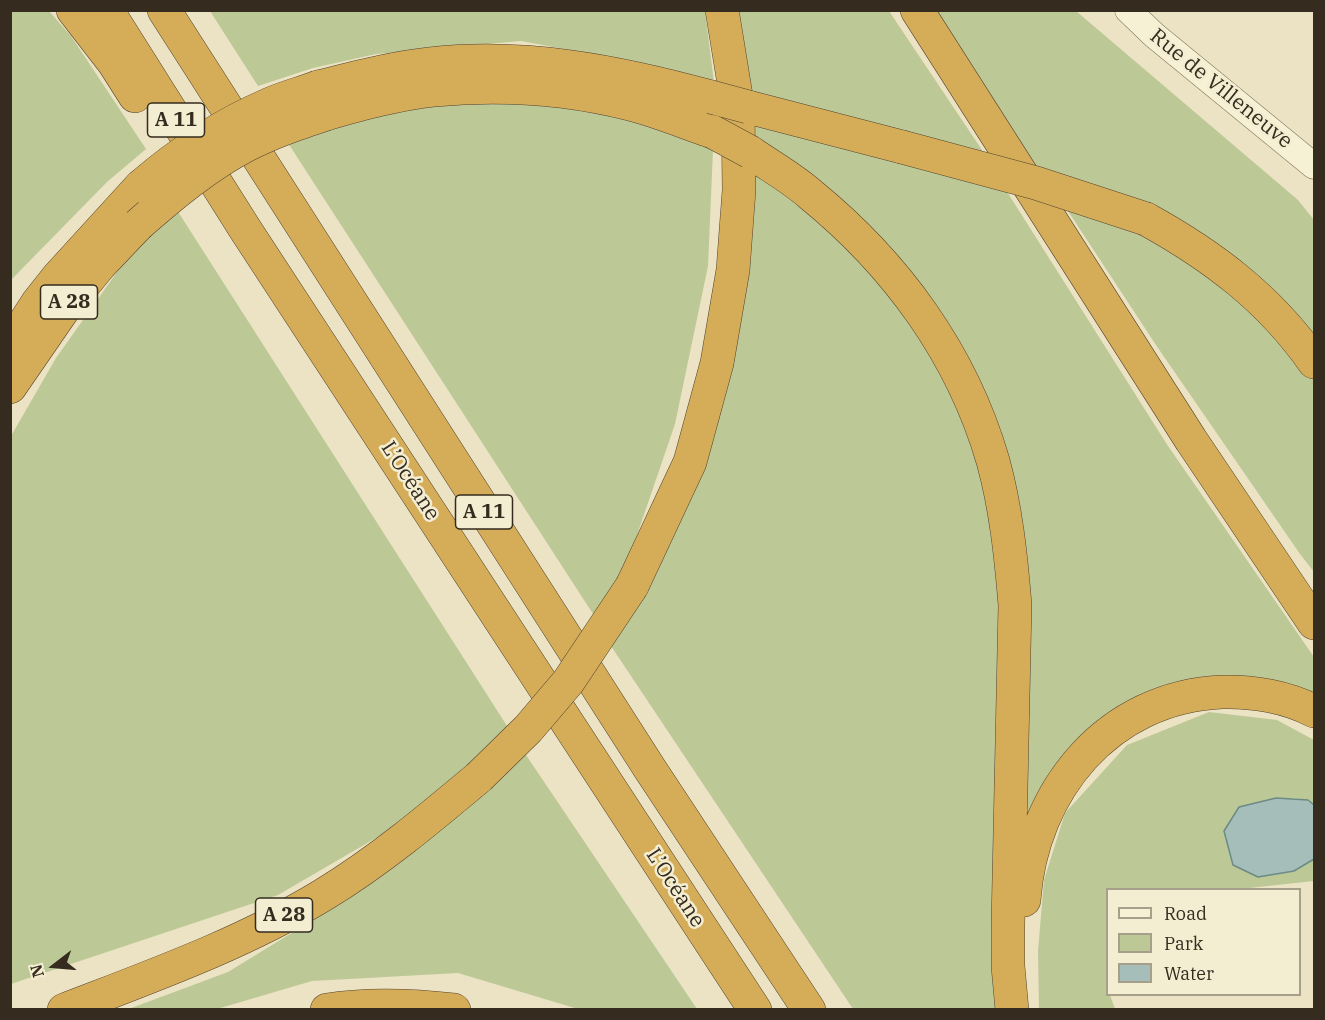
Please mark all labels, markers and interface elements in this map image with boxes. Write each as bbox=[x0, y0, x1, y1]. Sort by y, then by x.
street label: Rue de Villeneuve bbox=[1145, 24, 1297, 154]
road number: A 11 bbox=[148, 103, 204, 137]
road number: A 28 bbox=[40, 285, 98, 319]
street label: L’Océane bbox=[375, 437, 445, 525]
road number: A 11 bbox=[456, 495, 512, 529]
street label: L’Océane bbox=[640, 844, 710, 932]
legend bbox=[1106, 888, 1301, 996]
road number: A 28 bbox=[256, 898, 312, 932]
text: Road bbox=[1164, 902, 1207, 925]
text: Park bbox=[1164, 932, 1203, 955]
north arrow bbox=[24, 936, 84, 996]
text: N bbox=[25, 962, 48, 980]
text: Water bbox=[1164, 962, 1214, 985]

